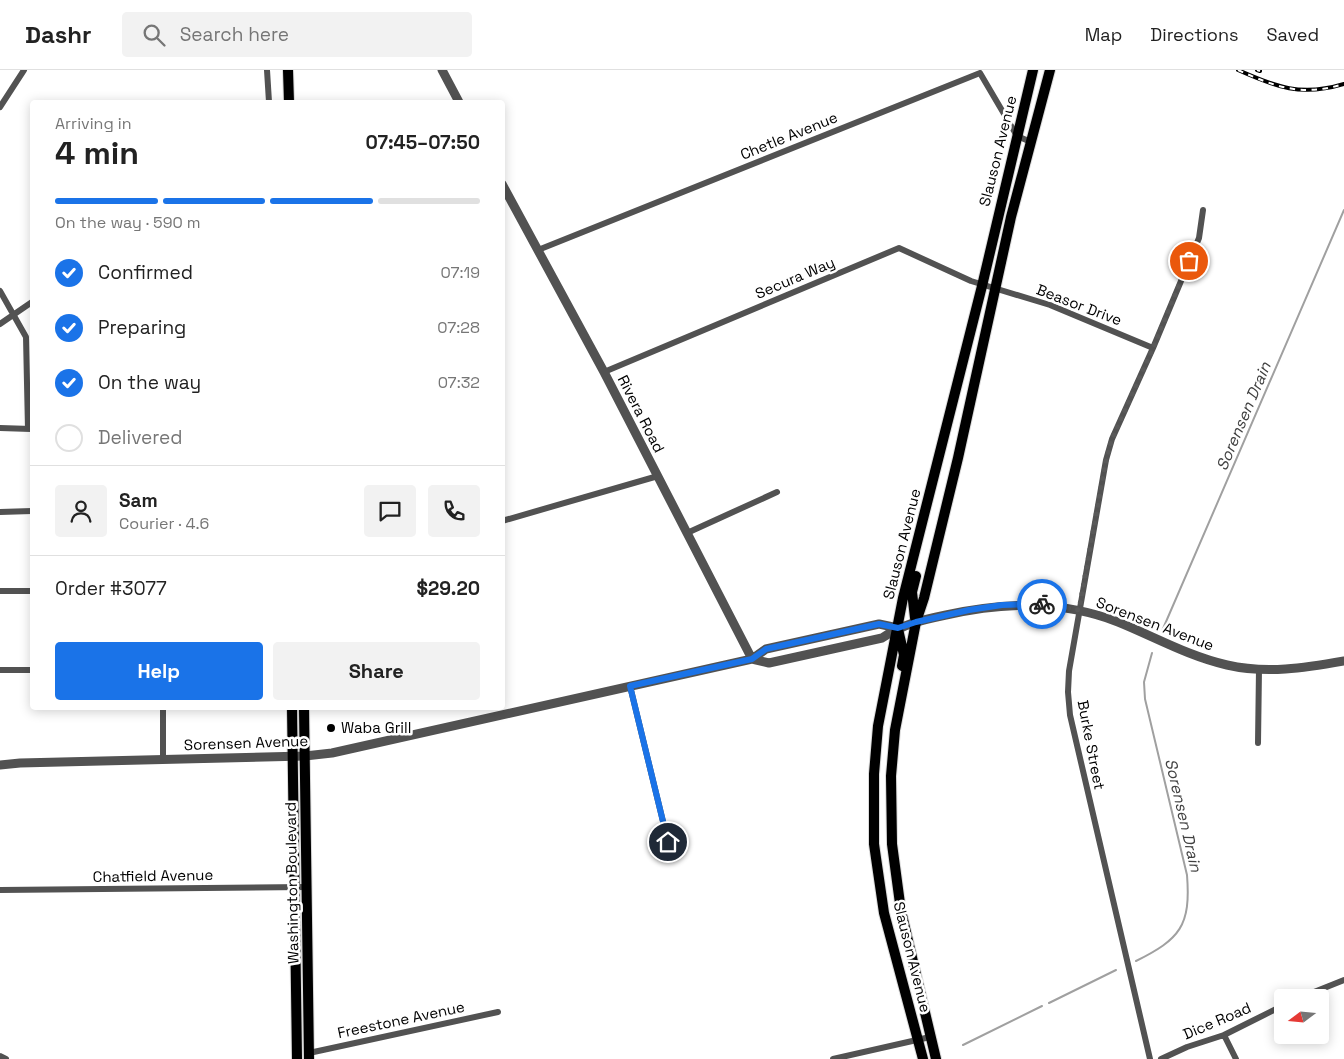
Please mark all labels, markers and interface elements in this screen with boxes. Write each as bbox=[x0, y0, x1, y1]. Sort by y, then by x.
search box bbox=[122, 12, 472, 57]
text: Dashr bbox=[25, 19, 92, 50]
icon: search bbox=[140, 21, 168, 49]
text: Search here bbox=[180, 22, 289, 47]
text: Map bbox=[1085, 23, 1122, 46]
text: Directions bbox=[1150, 23, 1239, 46]
text: Saved bbox=[1267, 23, 1319, 46]
street label: Slauson Avenue bbox=[975, 93, 1020, 208]
street label: Chetle Avenue bbox=[737, 107, 840, 164]
text: Arriving in bbox=[55, 113, 132, 134]
text: 07:45–07:50 bbox=[365, 130, 480, 155]
text: 4 min bbox=[55, 133, 139, 173]
text: On the way · 590 m bbox=[55, 212, 201, 233]
pin bbox=[1168, 240, 1210, 282]
icon: bag bbox=[1175, 247, 1203, 275]
street label: Secura Way bbox=[752, 252, 837, 303]
icon: check bbox=[55, 259, 83, 287]
text: Confirmed bbox=[98, 260, 193, 285]
text: 07:19 bbox=[440, 262, 480, 283]
street label: Beasor Drive bbox=[1034, 280, 1125, 330]
icon: check bbox=[55, 314, 83, 342]
text: Preparing bbox=[98, 315, 186, 340]
text: 07:28 bbox=[437, 317, 480, 338]
water label: Sorensen Drain bbox=[1211, 358, 1276, 474]
icon: check bbox=[55, 369, 83, 397]
text: On the way bbox=[98, 370, 201, 395]
text: 07:32 bbox=[438, 372, 480, 393]
street label: Rivera Road bbox=[614, 372, 669, 456]
text: Delivered bbox=[98, 425, 183, 450]
button: person bbox=[55, 485, 107, 537]
button: chat bbox=[364, 485, 416, 537]
button: phone bbox=[428, 485, 480, 537]
street label: Slauson Avenue bbox=[879, 486, 924, 601]
text: Sam bbox=[119, 488, 158, 513]
text: Courier · 4.6 bbox=[119, 513, 209, 534]
text: Order #3077 bbox=[55, 576, 167, 601]
text: $29.20 bbox=[416, 576, 480, 601]
courier bbox=[1017, 579, 1067, 629]
icon: bike bbox=[1028, 590, 1056, 618]
street label: Sorensen Avenue bbox=[1094, 592, 1217, 655]
button: Help bbox=[55, 642, 263, 700]
button: Share bbox=[273, 642, 480, 700]
street label: Burke Street bbox=[1073, 698, 1110, 791]
place label: Waba Grill bbox=[341, 718, 411, 737]
marker: Waba Grill bbox=[325, 722, 337, 734]
street label: Sorensen Avenue bbox=[183, 731, 309, 754]
water label: Sorensen Drain bbox=[1160, 756, 1207, 875]
street label: Washington Boulevard bbox=[281, 802, 302, 964]
pin bbox=[647, 821, 689, 863]
icon: home bbox=[654, 828, 682, 856]
street label: Chatfield Avenue bbox=[93, 865, 214, 886]
street label: Slauson Avenue bbox=[890, 900, 935, 1014]
north arrow bbox=[1274, 989, 1329, 1044]
map controls bbox=[1274, 989, 1329, 1044]
street label: Freestone Avenue bbox=[336, 997, 466, 1042]
street label: Dice Road bbox=[1180, 998, 1254, 1043]

